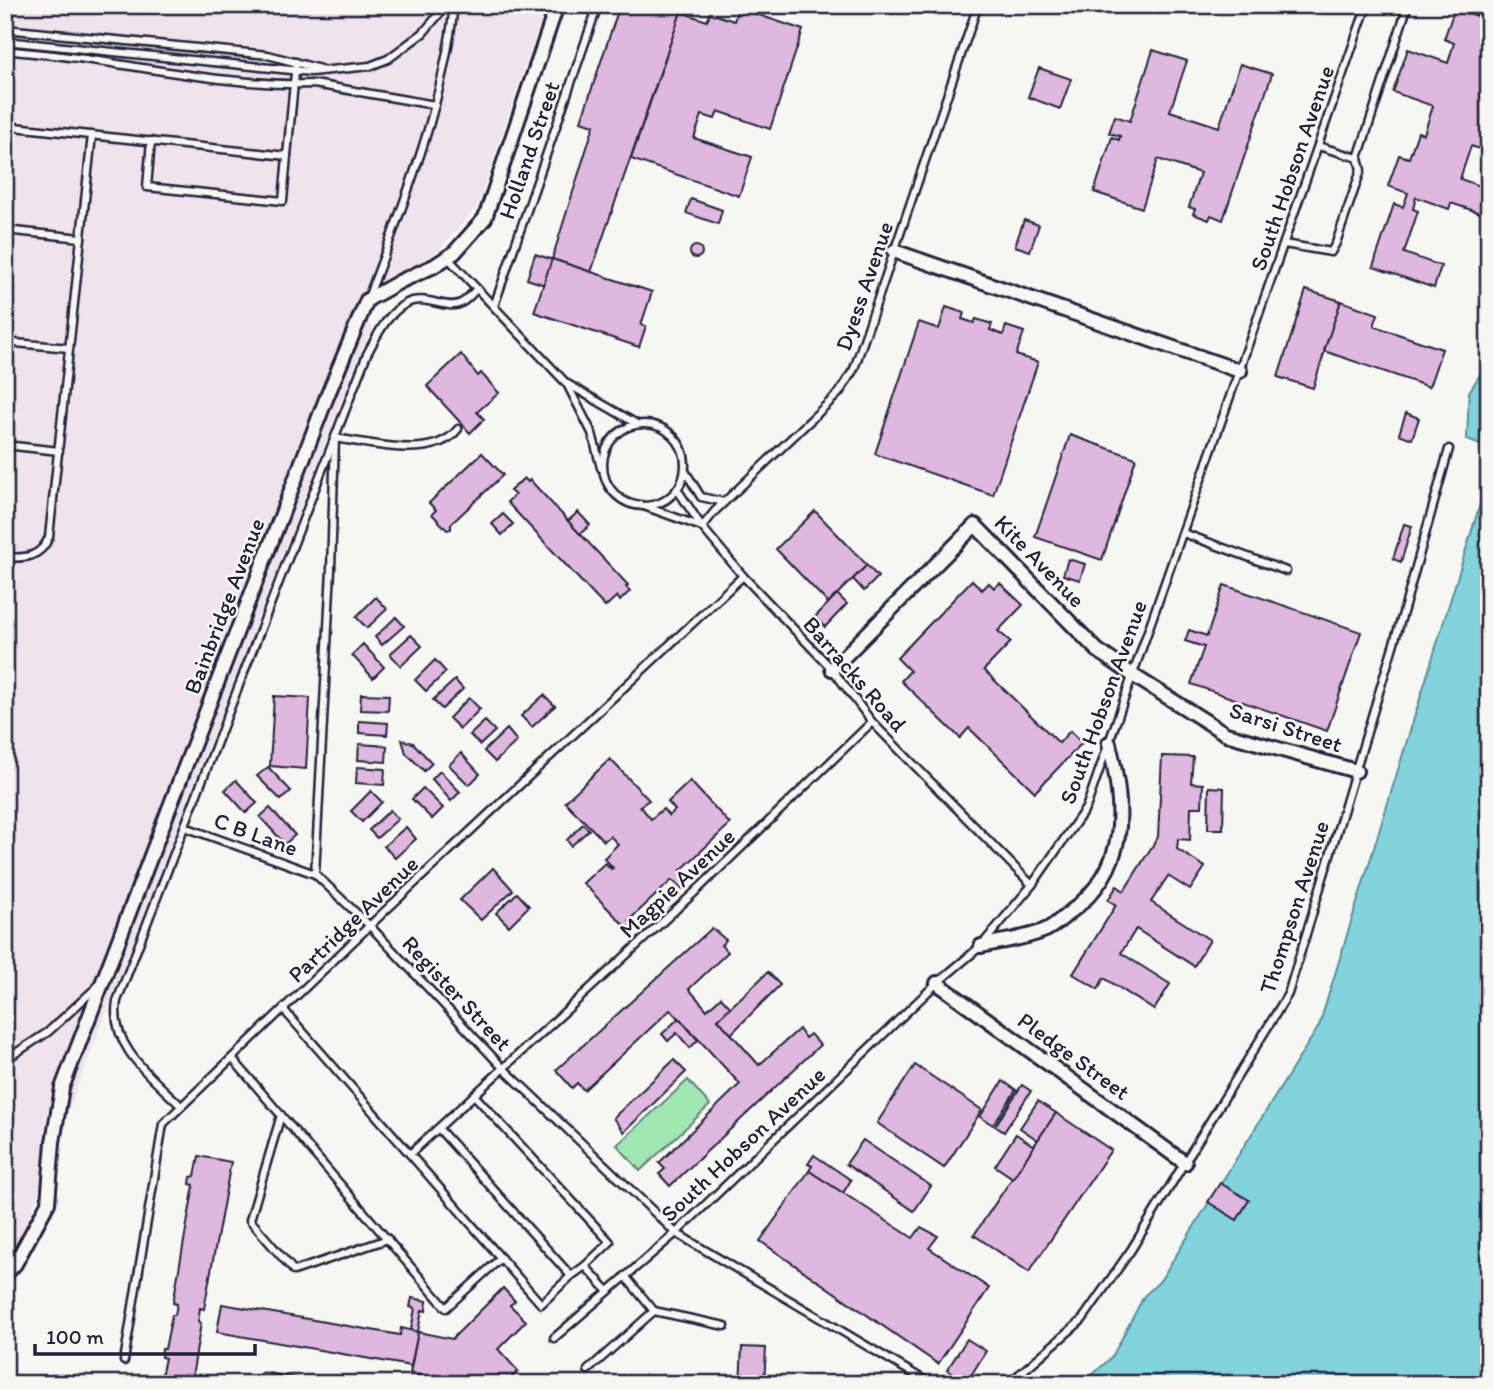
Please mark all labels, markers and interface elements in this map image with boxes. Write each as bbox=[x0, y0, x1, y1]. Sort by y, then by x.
street label: South Hobson Avenue bbox=[1244, 62, 1340, 274]
street label: Holland Street bbox=[492, 77, 566, 223]
street label: Dyess Avenue bbox=[829, 218, 899, 354]
street label: Kite Avenue bbox=[989, 509, 1091, 613]
street label: Bainbridge Avenue bbox=[178, 514, 270, 698]
street label: South Hobson Avenue bbox=[1053, 596, 1153, 808]
street label: Barracks Road bbox=[797, 610, 913, 738]
street label: Sarsi Street bbox=[1226, 696, 1346, 758]
street label: C B Lane bbox=[210, 806, 302, 862]
street label: Thompson Avenue bbox=[1253, 817, 1335, 997]
street label: Magpie Avenue bbox=[613, 822, 741, 944]
street label: Partridge Avenue bbox=[282, 850, 424, 988]
street label: Register Street bbox=[396, 929, 518, 1057]
street label: Pledge Street bbox=[1012, 1006, 1136, 1106]
street label: South Hobson Avenue bbox=[655, 1060, 831, 1228]
scale bar bbox=[35, 1312, 256, 1356]
text: 100 m bbox=[46, 1324, 104, 1349]

